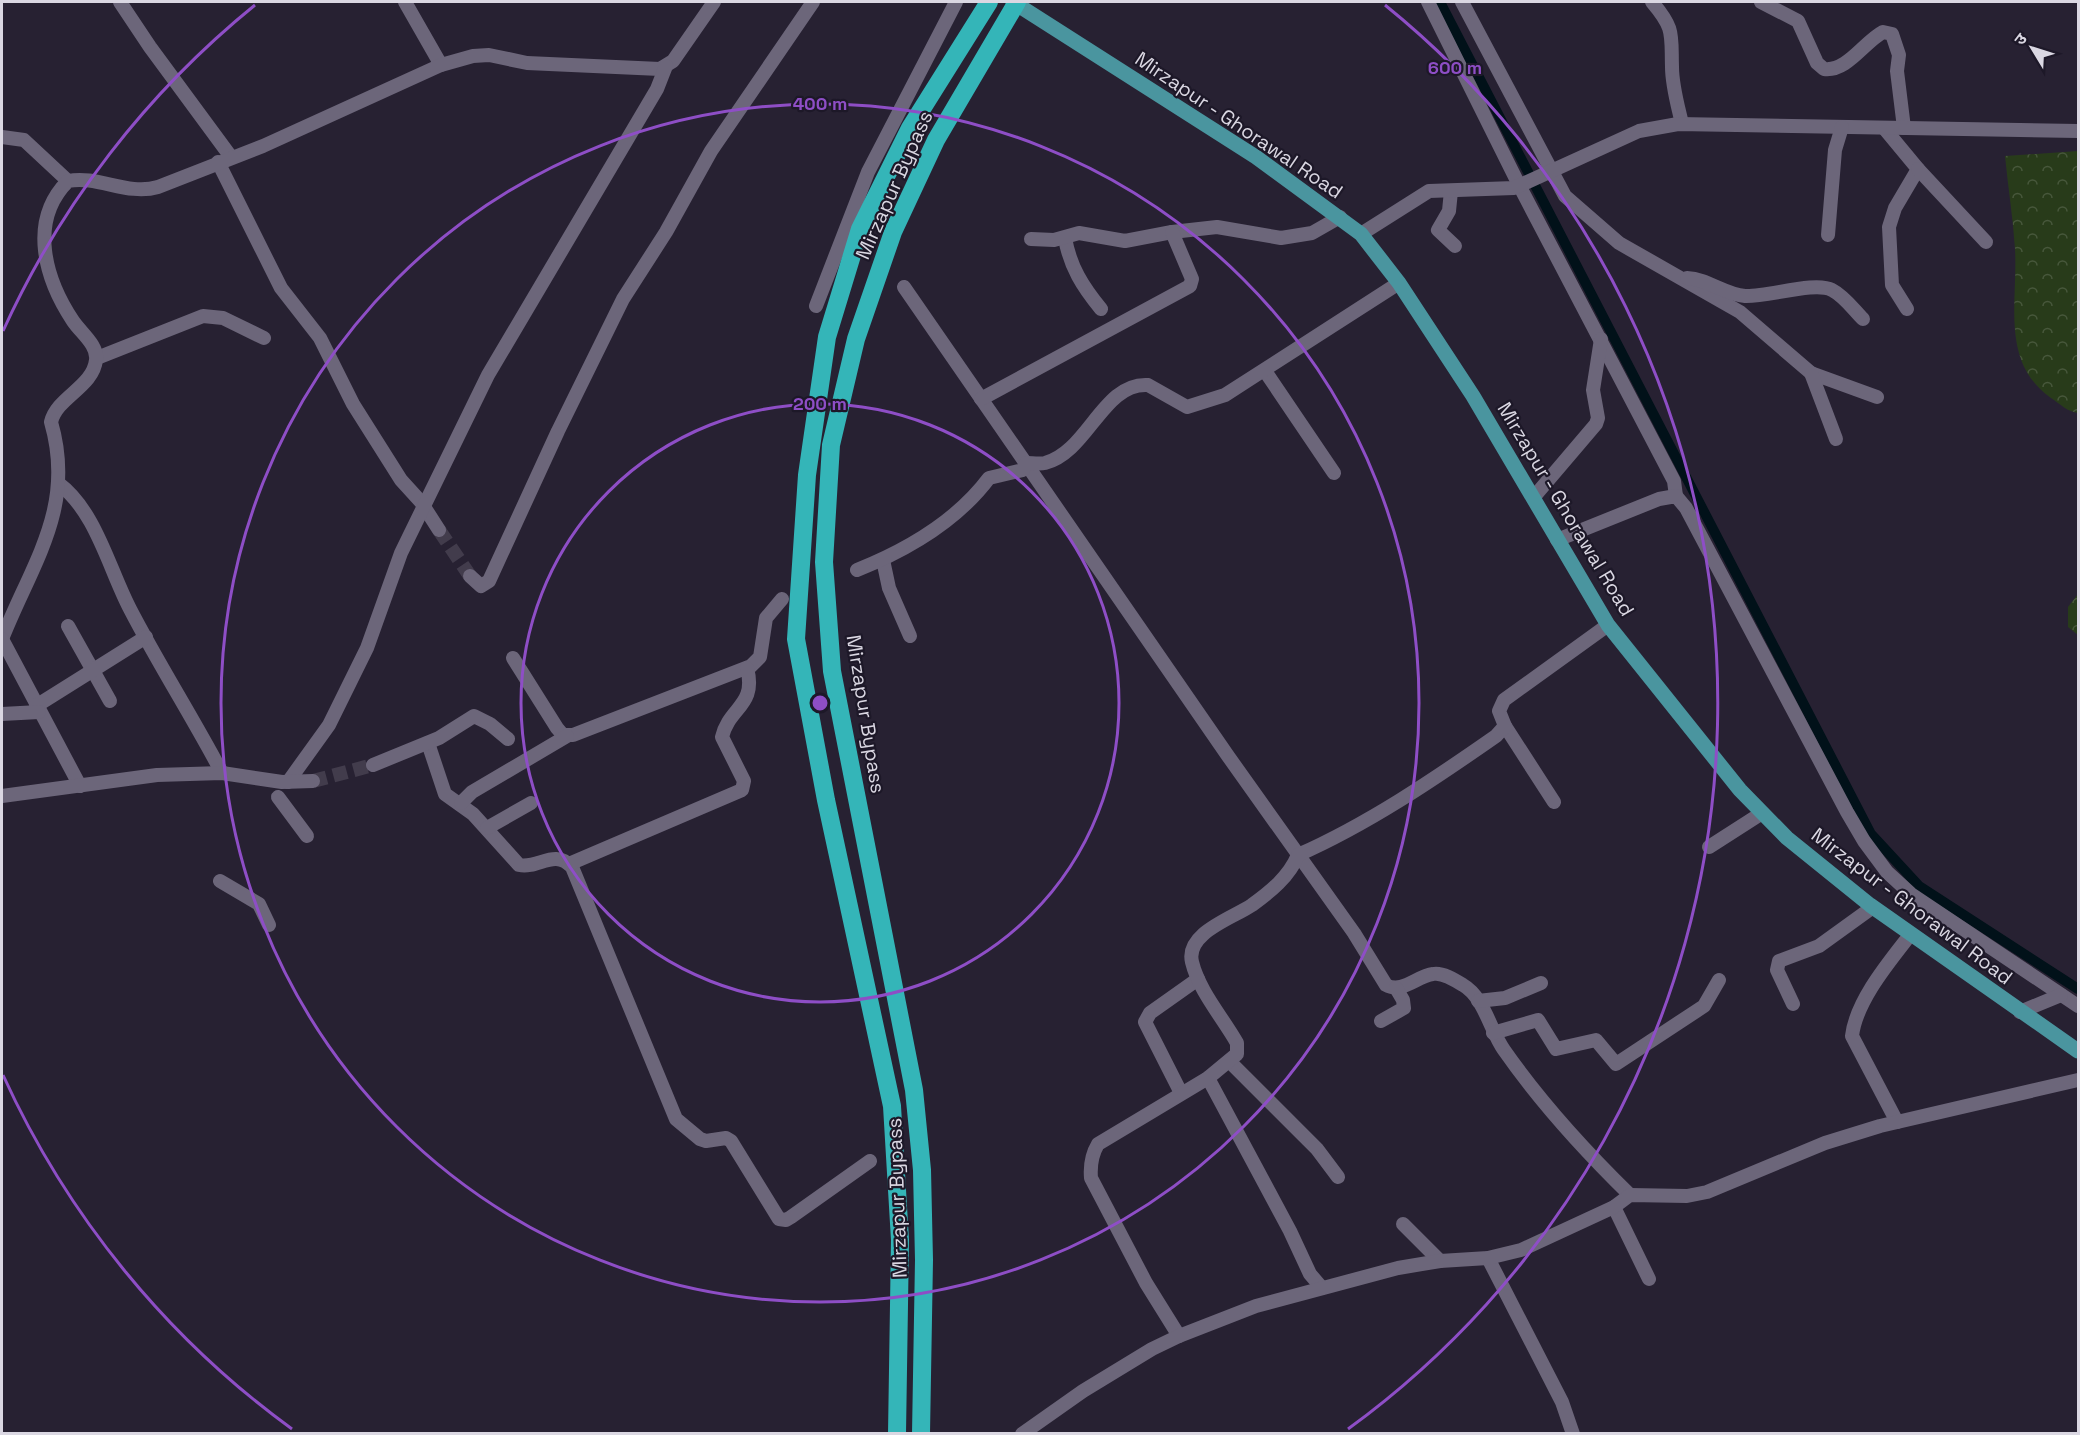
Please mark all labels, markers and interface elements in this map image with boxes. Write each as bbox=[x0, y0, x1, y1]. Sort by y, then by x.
north arrow bbox=[2002, 18, 2062, 78]
text: उ bbox=[2009, 28, 2032, 49]
street label: Mirzapur - Ghorawal Road bbox=[1130, 46, 1348, 204]
text: 600 m bbox=[1428, 56, 1482, 79]
text: 400 m bbox=[793, 92, 847, 115]
street label: Mirzapur Bypass bbox=[850, 107, 938, 263]
text: 200 m bbox=[793, 392, 847, 415]
street label: Mirzapur - Ghorawal Road bbox=[1492, 397, 1640, 621]
street label: Mirzapur Bypass bbox=[841, 633, 891, 795]
centre of rings bbox=[810, 693, 830, 713]
street label: Mirzapur - Ghorawal Road bbox=[1806, 822, 2018, 990]
street label: Mirzapur Bypass bbox=[881, 1117, 913, 1279]

